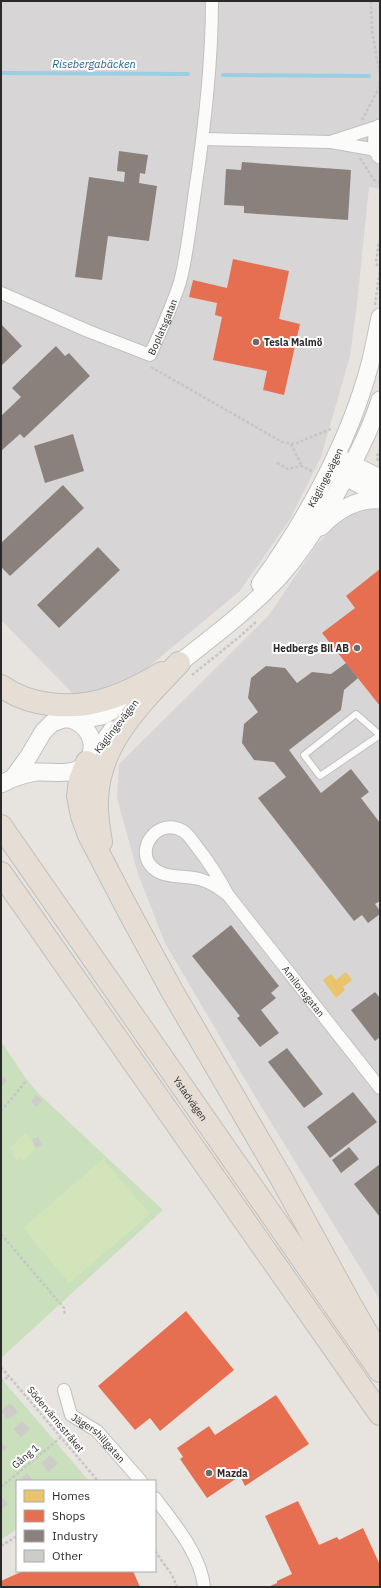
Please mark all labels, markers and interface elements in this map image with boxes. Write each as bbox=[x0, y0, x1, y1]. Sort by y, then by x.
water label: Risebergabäcken bbox=[52, 57, 136, 71]
street label: Boplatsgatan bbox=[145, 297, 180, 357]
place label: Tesla Malmö bbox=[264, 336, 323, 349]
marker: Tesla Malmö bbox=[251, 337, 261, 347]
street label: Käglingevägen bbox=[305, 446, 346, 510]
place label: Hedbergs Bil AB bbox=[273, 642, 349, 655]
marker: Hedbergs Bil AB bbox=[352, 643, 362, 653]
street label: Käglingevägen bbox=[91, 697, 141, 756]
street label: Amilonsgatan bbox=[279, 963, 327, 1020]
street label: Ystadvägen bbox=[170, 1074, 210, 1124]
street label: Södervärnsstråket bbox=[24, 1384, 87, 1455]
street label: Jägershillgatan bbox=[69, 1411, 128, 1465]
street label: Gång 1 bbox=[9, 1441, 42, 1472]
place label: Mazda bbox=[217, 1467, 248, 1480]
marker: Mazda bbox=[204, 1468, 214, 1478]
legend bbox=[16, 1480, 156, 1572]
text: Homes bbox=[52, 1488, 90, 1503]
text: Shops bbox=[52, 1508, 85, 1523]
text: Industry bbox=[52, 1528, 98, 1543]
text: Other bbox=[52, 1548, 83, 1563]

